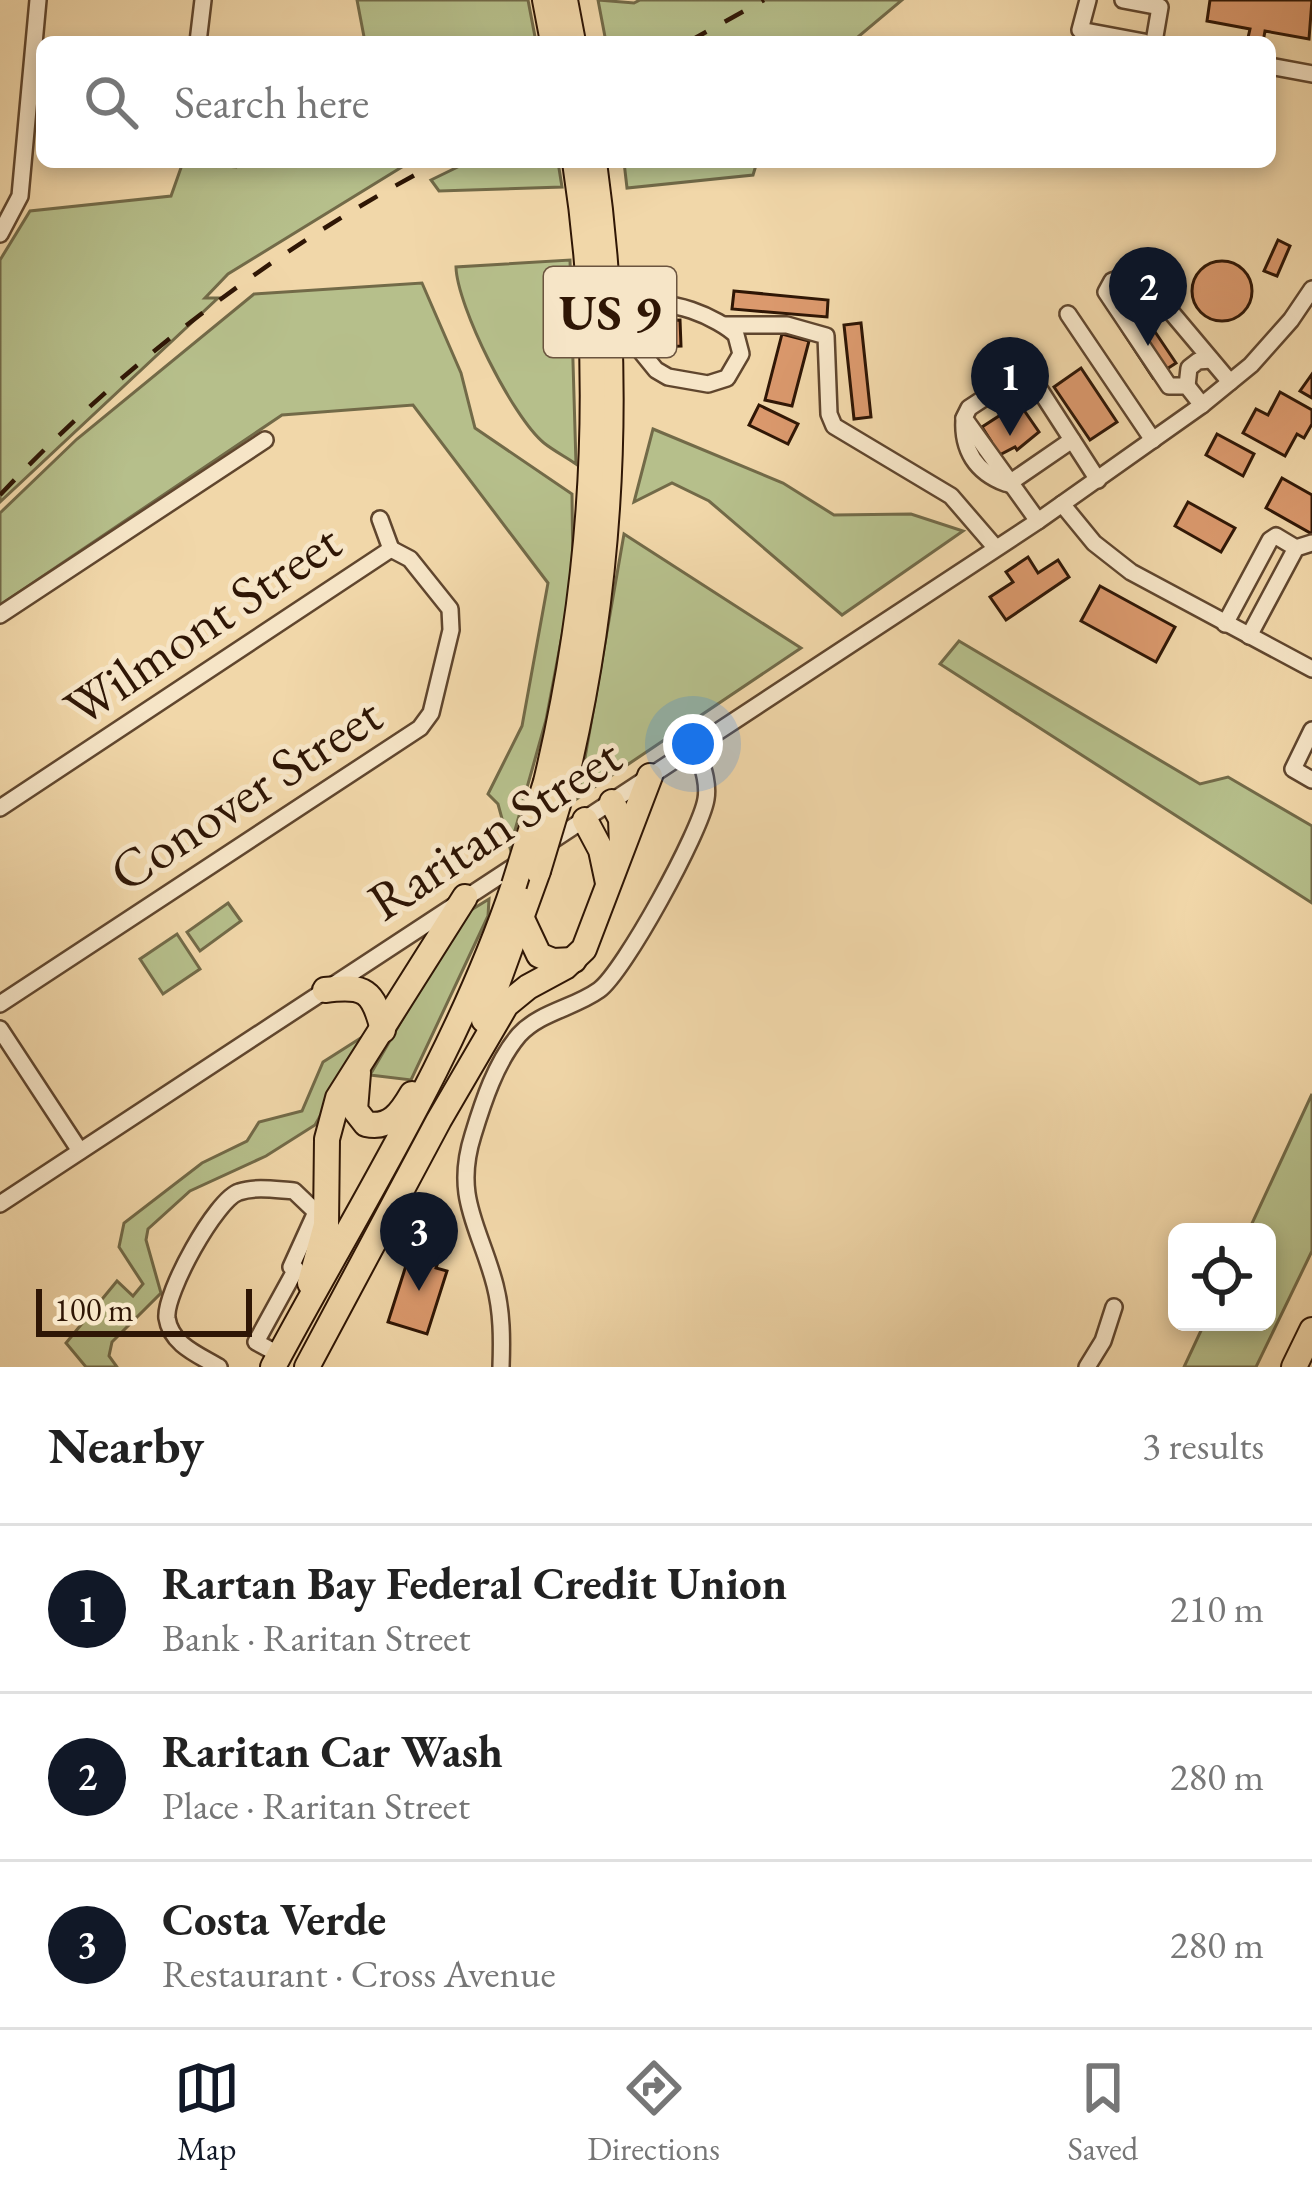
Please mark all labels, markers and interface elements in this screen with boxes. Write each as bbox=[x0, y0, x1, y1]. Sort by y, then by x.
search box bbox=[36, 36, 1276, 168]
icon: search bbox=[78, 69, 144, 135]
text: Search here bbox=[174, 73, 369, 131]
pin: 2 bbox=[1109, 247, 1187, 346]
road number: US 9 bbox=[544, 267, 676, 357]
pin: 1 bbox=[971, 337, 1049, 436]
street label: Wilmont Street bbox=[51, 506, 354, 742]
street label: Conover Street bbox=[96, 679, 394, 907]
your location bbox=[663, 714, 723, 774]
street label: Raritan Street bbox=[354, 720, 634, 936]
pin: 3 bbox=[380, 1192, 458, 1291]
map controls bbox=[1168, 1223, 1276, 1331]
button: locate bbox=[1168, 1223, 1276, 1331]
scale bar bbox=[36, 1283, 252, 1336]
text: 100 m bbox=[54, 1288, 134, 1331]
text: Nearby bbox=[48, 1412, 204, 1478]
text: 3 results bbox=[1142, 1420, 1264, 1471]
text: Rartan Bay Federal Credit Union bbox=[162, 1554, 787, 1612]
text: 1 bbox=[77, 1583, 97, 1634]
text: 210 m bbox=[1170, 1583, 1264, 1634]
text: Bank · Raritan Street bbox=[162, 1612, 471, 1663]
text: Raritan Car Wash bbox=[162, 1722, 503, 1780]
text: 2 bbox=[77, 1751, 97, 1802]
text: 280 m bbox=[1170, 1751, 1264, 1802]
text: Place · Raritan Street bbox=[162, 1780, 470, 1831]
text: Costa Verde bbox=[162, 1890, 386, 1948]
text: 3 bbox=[77, 1919, 97, 1970]
text: 280 m bbox=[1170, 1919, 1264, 1970]
text: Restaurant · Cross Avenue bbox=[162, 1948, 556, 1999]
tab: Map bbox=[174, 2055, 240, 2170]
tab: Directions bbox=[587, 2055, 720, 2170]
tab: Saved bbox=[1068, 2055, 1138, 2170]

